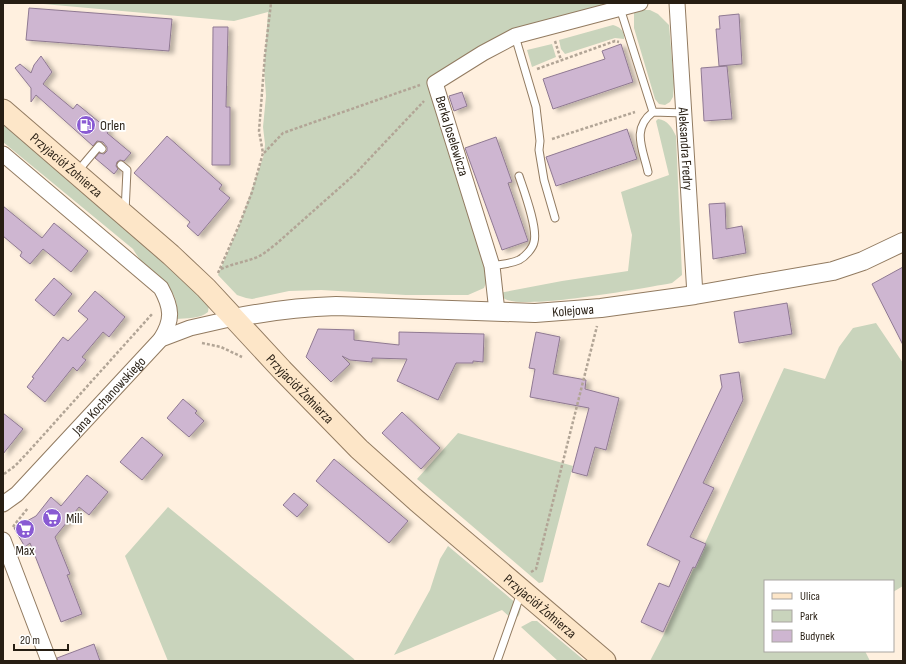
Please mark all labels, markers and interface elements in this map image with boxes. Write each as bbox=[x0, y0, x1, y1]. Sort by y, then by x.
street label: Berka Joselewicza bbox=[432, 94, 472, 178]
street label: Aleksandra Fredry bbox=[675, 106, 697, 191]
fuel station icon: Orlen bbox=[75, 114, 97, 136]
place label: Orlen bbox=[100, 117, 125, 134]
street label: Przyjaciół Żołnierza bbox=[27, 129, 106, 201]
street label: Kolejowa bbox=[552, 300, 594, 320]
street label: Przyjaciół Żołnierza bbox=[263, 350, 338, 427]
street label: Jana Kochanowskiego bbox=[68, 353, 149, 439]
supermarket icon: Mili bbox=[41, 507, 63, 529]
place label: Mili bbox=[66, 510, 82, 527]
supermarket icon: Max bbox=[14, 518, 36, 540]
place label: Max bbox=[16, 542, 35, 559]
street label: Przyjaciół Żołnierza bbox=[501, 570, 580, 642]
legend bbox=[764, 580, 894, 652]
text: Ulica bbox=[800, 589, 820, 604]
text: Park bbox=[800, 609, 818, 624]
scale bar bbox=[14, 626, 68, 652]
text: Budynek bbox=[800, 629, 835, 644]
text: 20 m bbox=[20, 633, 40, 648]

